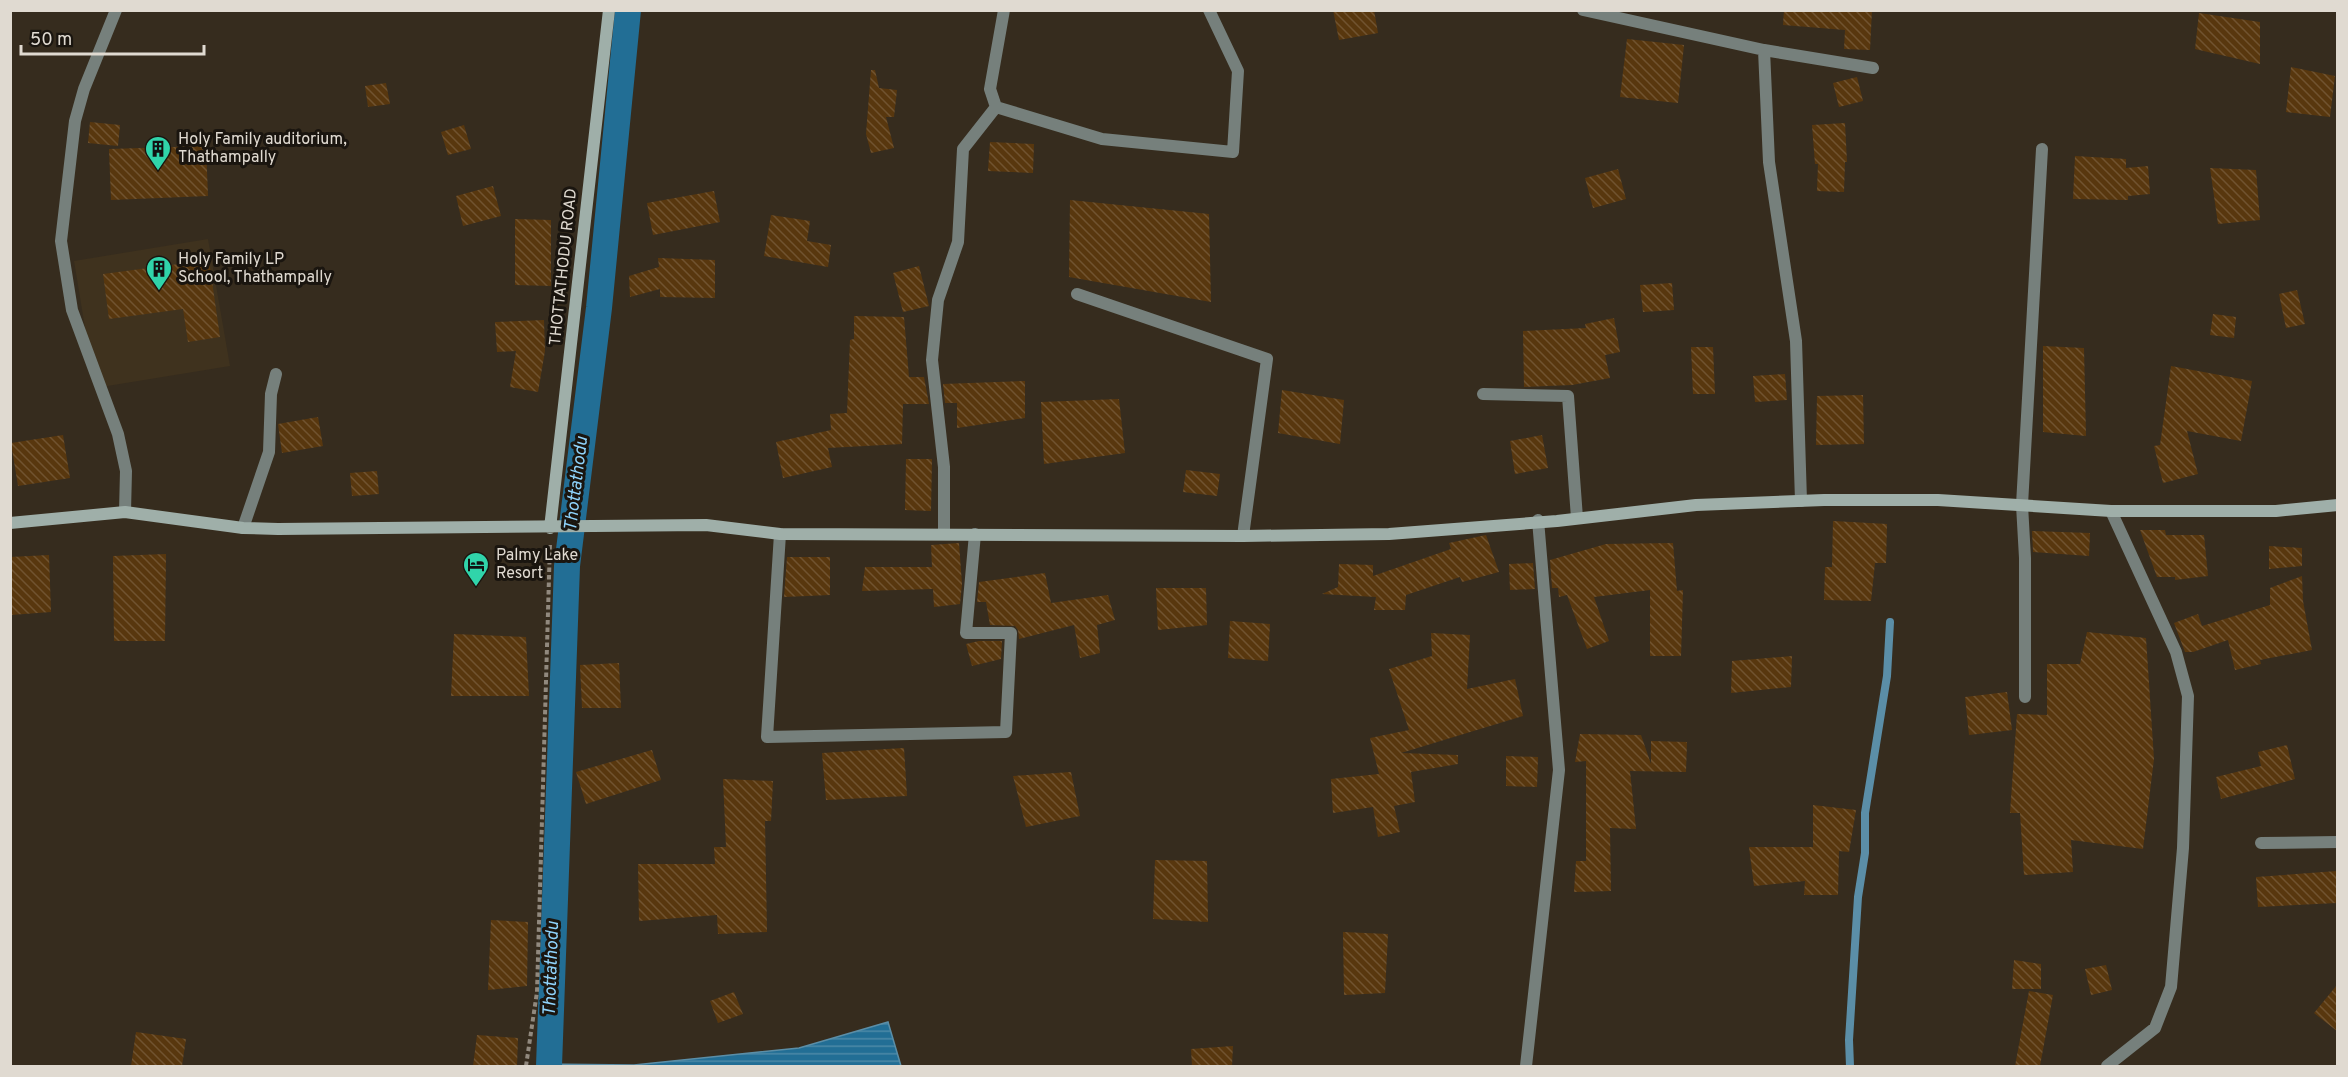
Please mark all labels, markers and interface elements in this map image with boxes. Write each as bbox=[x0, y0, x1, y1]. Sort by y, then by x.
scale bar bbox=[21, 18, 204, 56]
text: 50 m bbox=[30, 29, 72, 52]
place label: Holy Family auditorium, Thathampally bbox=[178, 130, 347, 168]
building icon: Holy Family auditorium, Thathampally bbox=[143, 134, 173, 172]
street label: THOTTATHODU ROAD bbox=[546, 187, 582, 347]
place label: Holy Family LP School, Thathampally bbox=[178, 250, 332, 288]
building icon: Holy Family LP School, Thathampally bbox=[144, 254, 174, 292]
water label: Thottathodu bbox=[560, 435, 594, 533]
place label: Palmy Lake Resort bbox=[496, 546, 578, 584]
hotel icon: Palmy Lake Resort bbox=[461, 550, 491, 588]
water label: Thottathodu bbox=[539, 921, 565, 1017]

